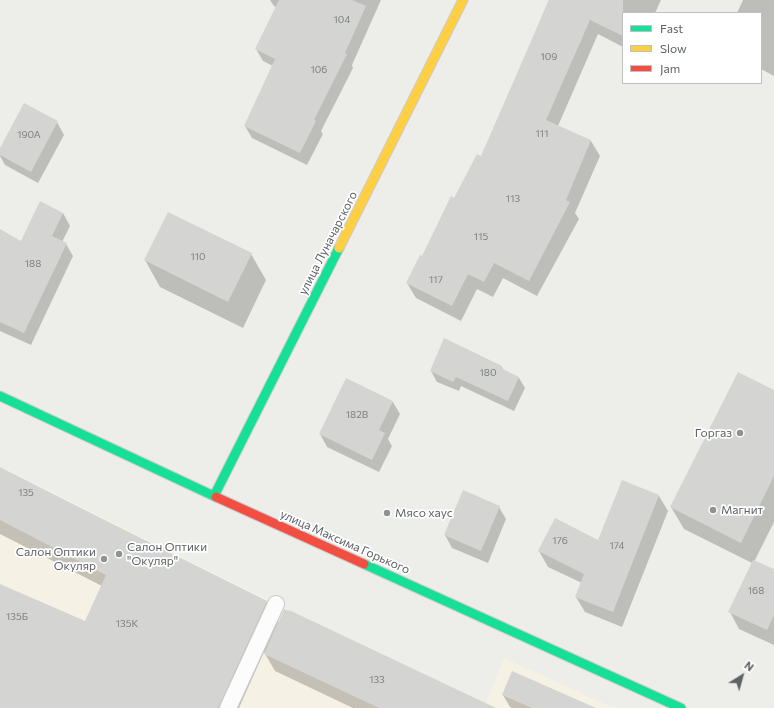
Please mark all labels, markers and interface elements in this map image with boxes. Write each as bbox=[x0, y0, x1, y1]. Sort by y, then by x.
legend bbox=[622, 12, 762, 84]
house number: 104 bbox=[334, 14, 350, 26]
text: Fast bbox=[660, 21, 683, 35]
text: Slow bbox=[660, 41, 687, 55]
house number: 109 bbox=[541, 51, 557, 63]
text: Jam bbox=[660, 61, 680, 75]
house number: 106 bbox=[311, 64, 327, 76]
house number: 111 bbox=[536, 128, 548, 140]
house number: 190А bbox=[17, 129, 41, 141]
street label: улица Луначарского bbox=[296, 189, 360, 297]
house number: 113 bbox=[506, 193, 520, 205]
house number: 115 bbox=[474, 231, 488, 243]
house number: 110 bbox=[190, 251, 206, 263]
house number: 188 bbox=[25, 258, 41, 270]
house number: 117 bbox=[429, 274, 443, 286]
house number: 180 bbox=[480, 367, 496, 379]
house number: 182В bbox=[346, 409, 368, 421]
place label: Горгаз bbox=[695, 426, 732, 440]
marker: Горгаз bbox=[735, 428, 745, 438]
house number: 135 bbox=[18, 487, 34, 499]
place label: Магнит bbox=[721, 503, 763, 517]
marker: Магнит bbox=[708, 505, 718, 515]
place label: Мясо хаус bbox=[395, 506, 453, 520]
street label: улица Максима Горького bbox=[278, 507, 412, 577]
marker: Мясо хаус bbox=[382, 508, 392, 518]
house number: 176 bbox=[552, 535, 568, 547]
place label: Салон Оптики "Окуляр" bbox=[127, 540, 207, 568]
house number: 174 bbox=[610, 540, 624, 552]
place label: Салон Оптики Окуляр bbox=[16, 545, 96, 573]
marker: Салон Оптики "Окуляр" bbox=[114, 549, 124, 559]
marker: Салон Оптики Окуляр bbox=[99, 554, 109, 564]
house number: 168 bbox=[748, 585, 764, 597]
house number: 135Б bbox=[6, 611, 28, 623]
house number: 135К bbox=[116, 618, 138, 630]
north arrow bbox=[722, 656, 762, 696]
text: N bbox=[742, 658, 757, 674]
house number: 133 bbox=[369, 674, 385, 686]

